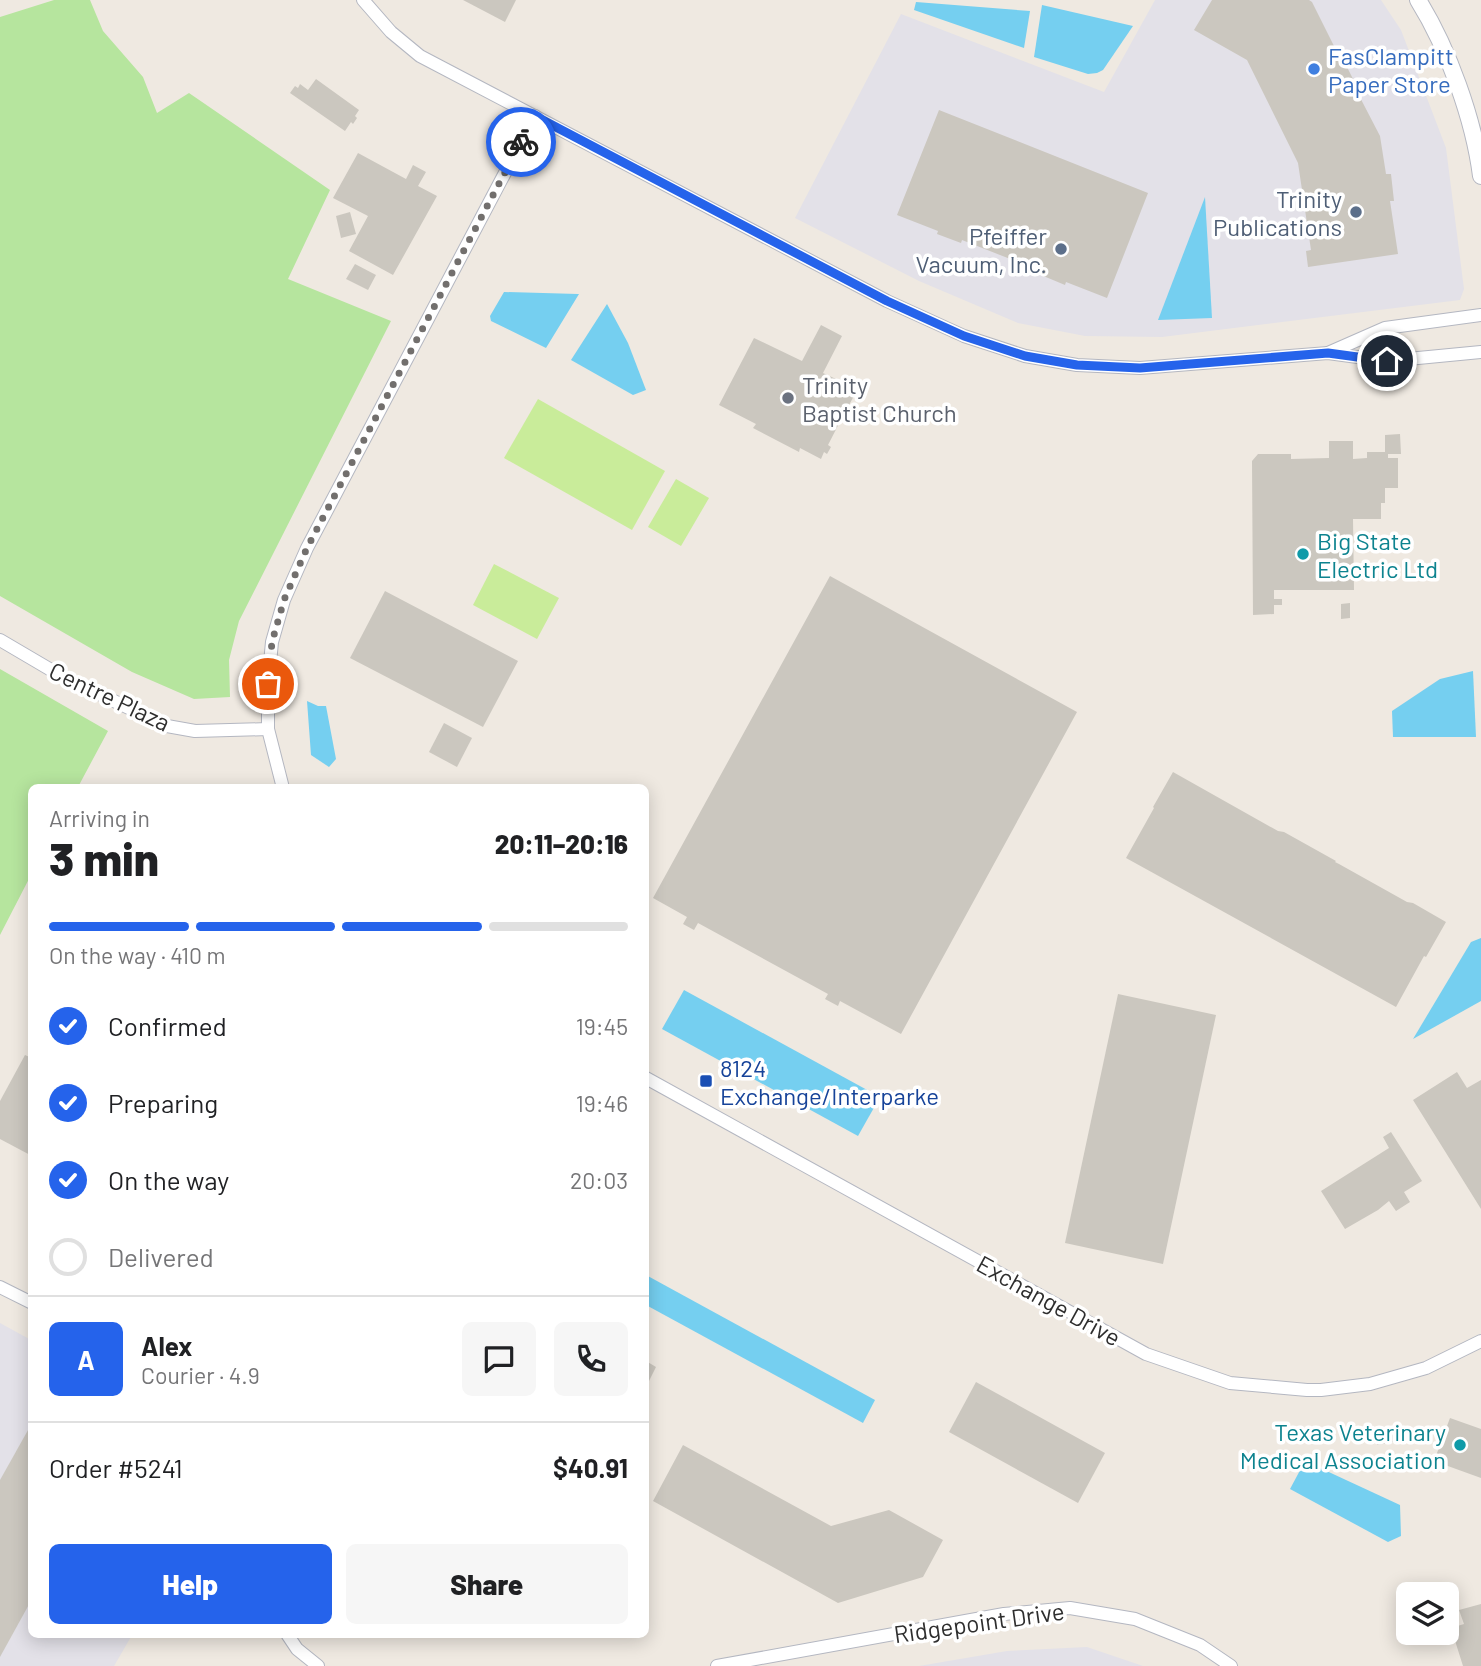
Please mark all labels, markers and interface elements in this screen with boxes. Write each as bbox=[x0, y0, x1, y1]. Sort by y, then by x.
place label: FasClampitt Paper Store bbox=[1328, 41, 1454, 98]
marker: FasClampitt Paper Store bbox=[1306, 61, 1322, 77]
courier bbox=[486, 107, 556, 177]
icon: bike bbox=[502, 123, 540, 161]
place label: Trinity Publications bbox=[1213, 184, 1342, 241]
marker: Trinity Publications bbox=[1348, 204, 1364, 220]
place label: Pfeiffer Vacuum, Inc. bbox=[916, 221, 1047, 278]
marker: Pfeiffer Vacuum, Inc. bbox=[1053, 241, 1069, 257]
pin bbox=[1357, 331, 1417, 391]
icon: home bbox=[1368, 342, 1406, 380]
place label: Trinity Baptist Church bbox=[802, 370, 957, 427]
marker: Trinity Baptist Church bbox=[780, 390, 796, 406]
place label: Big State Electric Ltd bbox=[1317, 526, 1438, 583]
marker: Big State Electric Ltd bbox=[1295, 546, 1311, 562]
pin bbox=[238, 654, 298, 714]
street label: Centre Plaza bbox=[45, 655, 175, 737]
icon: bag bbox=[249, 665, 287, 703]
text: Arriving in bbox=[49, 804, 150, 832]
text: 20:11–20:16 bbox=[495, 828, 628, 859]
text: 3 min bbox=[49, 830, 159, 885]
text: On the way · 410 m bbox=[49, 941, 226, 969]
icon: check bbox=[49, 1007, 87, 1045]
text: Confirmed bbox=[108, 1010, 227, 1041]
text: 19:45 bbox=[576, 1012, 628, 1040]
place label: 8124 Exchange/Interparke bbox=[720, 1053, 939, 1110]
marker: 8124 Exchange/Interparke bbox=[698, 1073, 714, 1089]
icon: check bbox=[49, 1084, 87, 1122]
text: Preparing bbox=[108, 1087, 218, 1118]
text: 19:46 bbox=[576, 1089, 628, 1117]
icon: check bbox=[49, 1161, 87, 1199]
text: On the way bbox=[108, 1164, 229, 1195]
text: 20:03 bbox=[570, 1166, 628, 1194]
text: Delivered bbox=[108, 1241, 214, 1272]
street label: Exchange Drive bbox=[972, 1249, 1126, 1351]
button: chat bbox=[462, 1322, 536, 1396]
button: phone bbox=[554, 1322, 628, 1396]
text: Alex bbox=[141, 1330, 192, 1361]
text: A bbox=[77, 1344, 95, 1375]
text: Courier · 4.9 bbox=[141, 1361, 260, 1389]
place label: Texas Veterinary Medical Association bbox=[1240, 1417, 1446, 1474]
marker: Texas Veterinary Medical Association bbox=[1452, 1437, 1468, 1453]
text: Order #5241 bbox=[49, 1452, 183, 1483]
text: $40.91 bbox=[553, 1452, 628, 1483]
button: Help bbox=[49, 1544, 332, 1624]
button: Share bbox=[346, 1544, 628, 1624]
map controls bbox=[1396, 1582, 1459, 1645]
button: layers bbox=[1396, 1582, 1459, 1645]
street label: Ridgepoint Drive bbox=[892, 1596, 1066, 1648]

